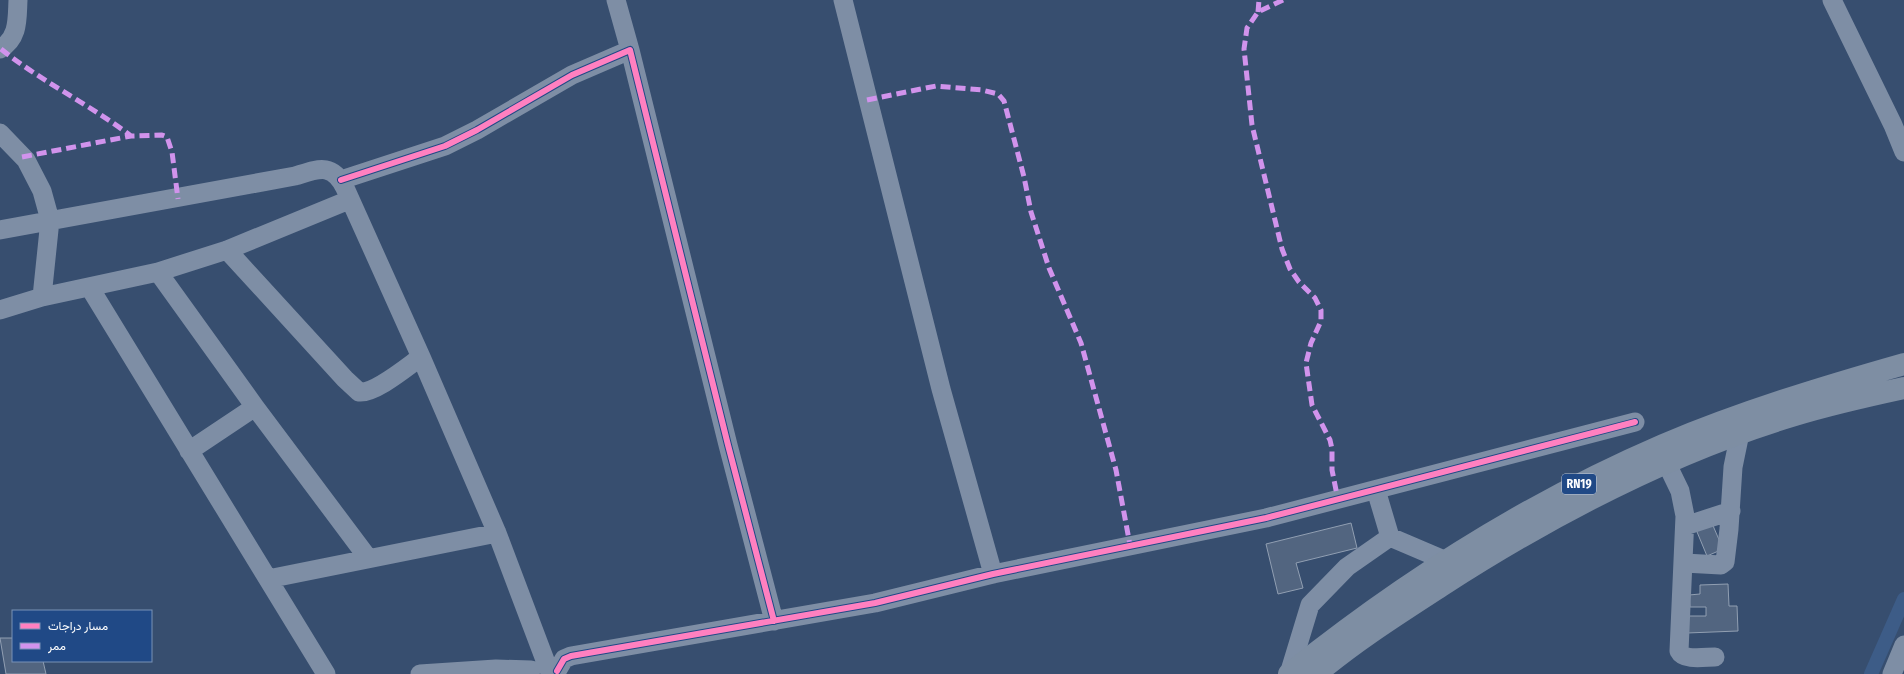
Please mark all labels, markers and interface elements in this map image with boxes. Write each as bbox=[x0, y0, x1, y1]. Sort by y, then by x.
road number: RN19 bbox=[1562, 474, 1596, 494]
legend bbox=[12, 610, 152, 662]
text: مسار دراجات bbox=[48, 619, 108, 634]
text: ممر bbox=[47, 639, 66, 654]

